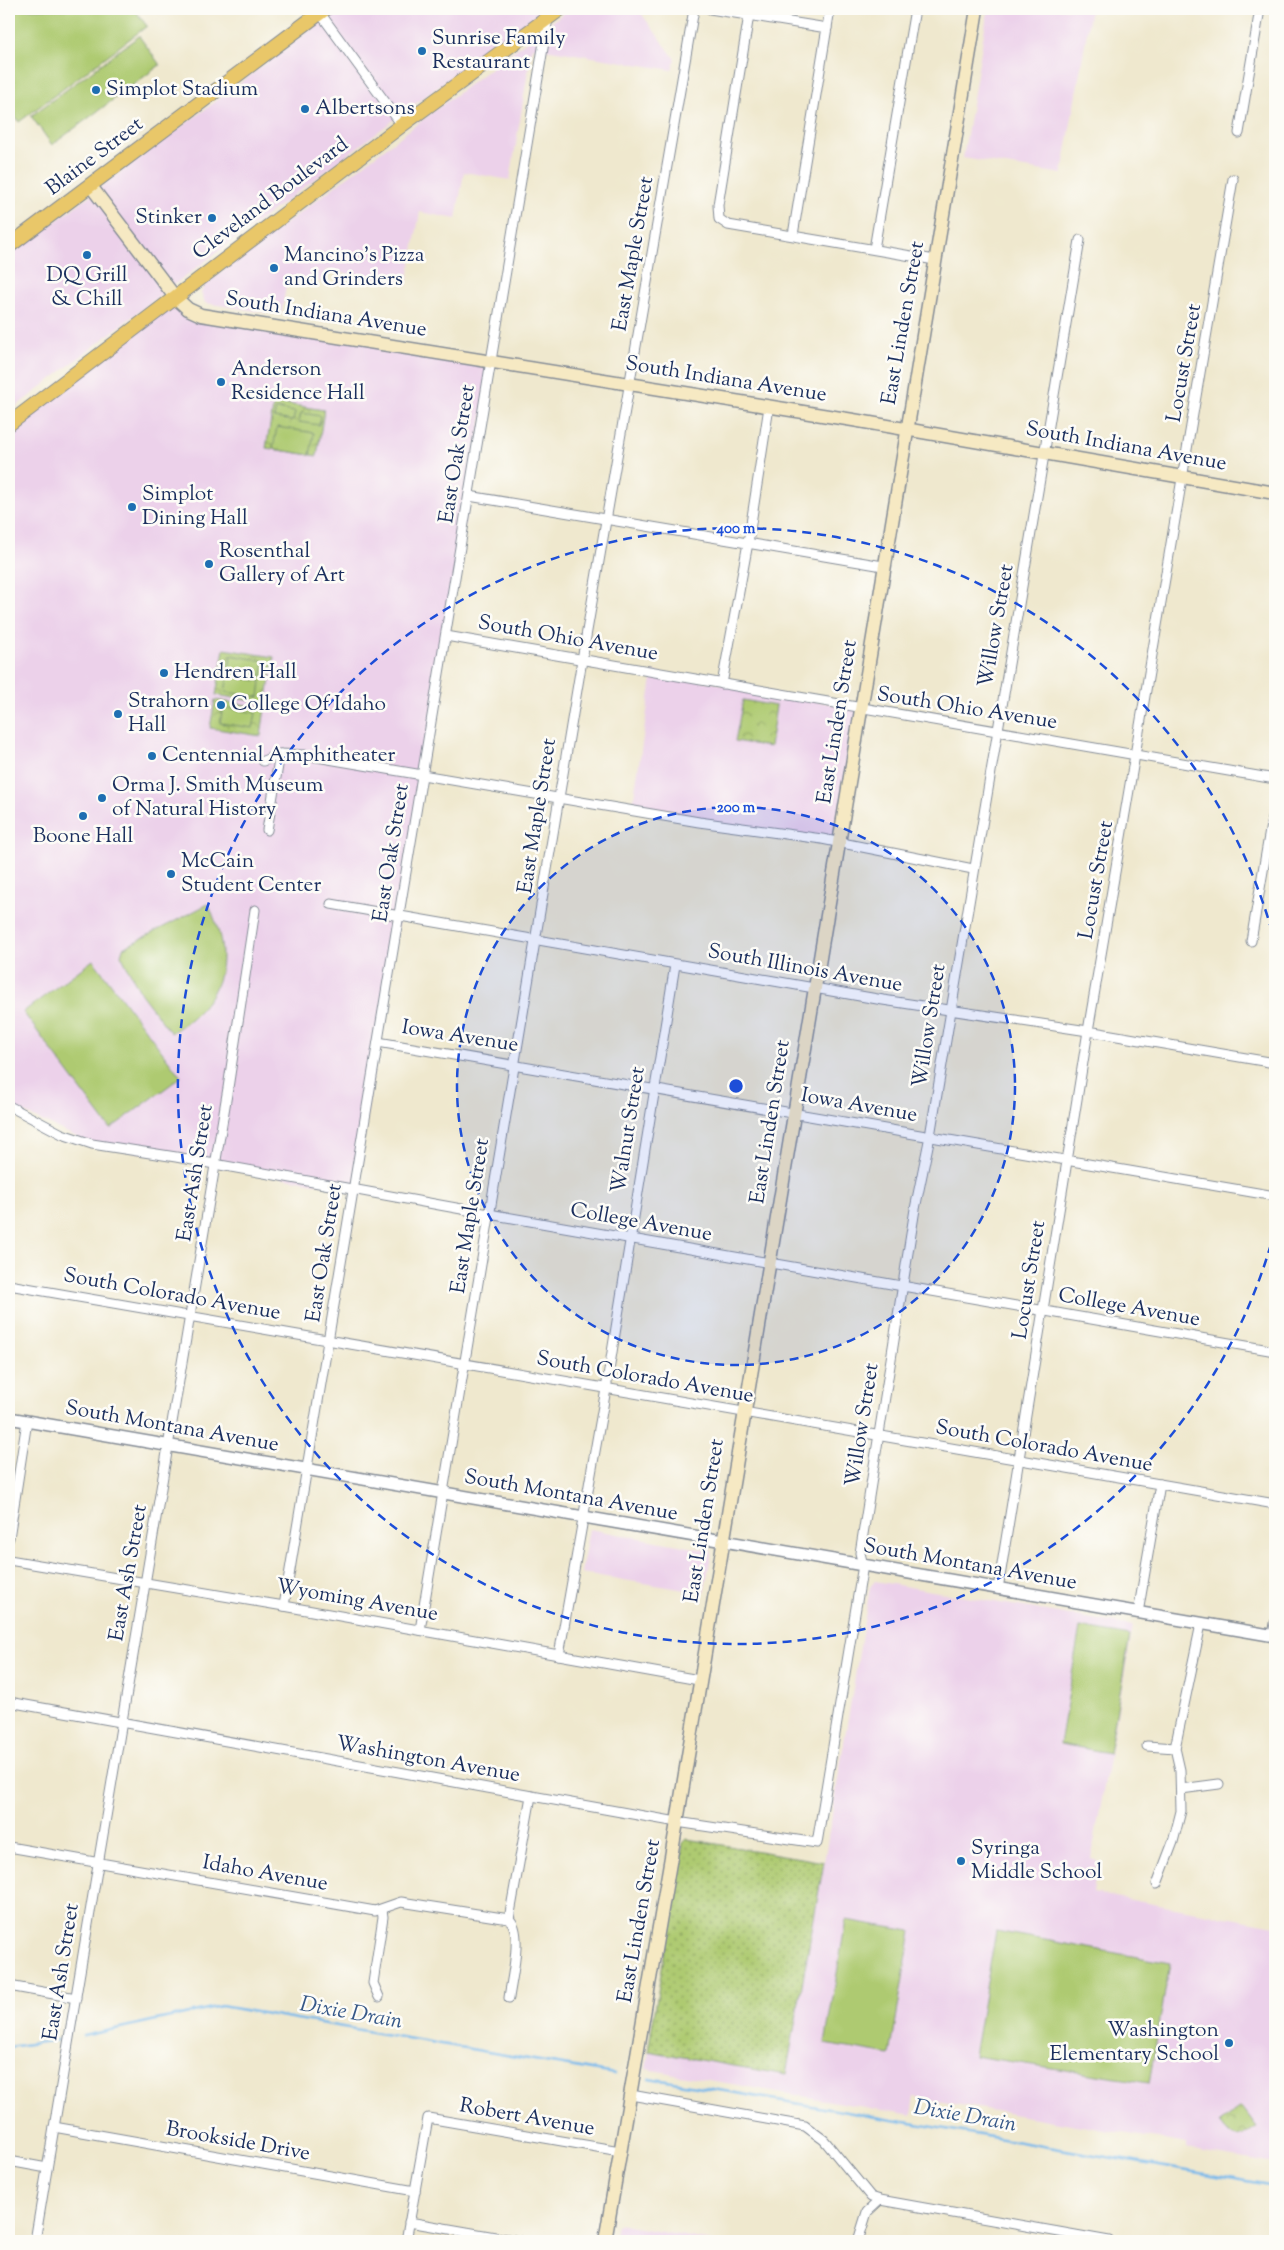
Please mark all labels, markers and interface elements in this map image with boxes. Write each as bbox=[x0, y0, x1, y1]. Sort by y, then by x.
place label: Sunrise Family Restaurant bbox=[432, 24, 566, 78]
marker: Sunrise Family Restaurant bbox=[416, 45, 428, 57]
place label: Simplot Stadium bbox=[106, 75, 258, 105]
marker: Simplot Stadium bbox=[90, 84, 102, 96]
place label: Albertsons bbox=[315, 94, 415, 124]
marker: Albertsons bbox=[299, 103, 311, 115]
street label: Blaine Street bbox=[40, 110, 150, 204]
street label: Cleveland Boulevard bbox=[187, 130, 355, 268]
street label: East Maple Street bbox=[606, 174, 662, 334]
place label: Stinker bbox=[135, 203, 202, 233]
marker: Stinker bbox=[206, 212, 218, 224]
street label: East Linden Street bbox=[875, 239, 933, 407]
place label: Mancino's Pizza and Grinders bbox=[284, 241, 425, 295]
marker: DQ Grill & Chill bbox=[81, 249, 93, 261]
place label: DQ Grill & Chill bbox=[46, 261, 128, 315]
marker: Mancino's Pizza and Grinders bbox=[268, 262, 280, 274]
street label: South Indiana Avenue bbox=[223, 284, 429, 346]
street label: Locust Street bbox=[1160, 301, 1210, 425]
street label: South Indiana Avenue bbox=[623, 349, 829, 411]
place label: Anderson Residence Hall bbox=[231, 355, 365, 409]
marker: Anderson Residence Hall bbox=[215, 376, 227, 388]
street label: East Oak Street bbox=[432, 383, 484, 525]
street label: South Indiana Avenue bbox=[1023, 415, 1229, 479]
place label: Simplot Dining Hall bbox=[142, 480, 248, 534]
marker: Simplot Dining Hall bbox=[126, 501, 138, 513]
text: 400 m bbox=[716, 519, 756, 540]
place label: Rosenthal Gallery of Art bbox=[219, 537, 345, 591]
marker: Rosenthal Gallery of Art bbox=[203, 558, 215, 570]
street label: Willow Street bbox=[971, 562, 1023, 690]
street label: South Ohio Avenue bbox=[476, 608, 660, 670]
street label: East Linden Street bbox=[810, 638, 866, 806]
place label: Hendren Hall bbox=[174, 658, 297, 688]
marker: Hendren Hall bbox=[158, 667, 170, 679]
street label: South Ohio Avenue bbox=[875, 680, 1059, 738]
place label: Strahorn Hall bbox=[128, 687, 209, 741]
place label: College Of Idaho bbox=[231, 690, 386, 720]
marker: College Of Idaho bbox=[215, 699, 227, 711]
marker: Strahorn Hall bbox=[112, 708, 124, 720]
street label: East Maple Street bbox=[511, 736, 565, 896]
place label: Centennial Amphitheater bbox=[162, 741, 396, 771]
marker: Centennial Amphitheater bbox=[146, 750, 158, 762]
place label: Orma J. Smith Museum of Natural History bbox=[112, 771, 323, 825]
street label: East Oak Street bbox=[366, 782, 418, 924]
marker: Orma J. Smith Museum of Natural History bbox=[96, 792, 108, 804]
text: 200 m bbox=[717, 798, 756, 819]
marker: Boone Hall bbox=[77, 810, 89, 822]
street label: Locust Street bbox=[1072, 818, 1122, 942]
place label: Boone Hall bbox=[33, 822, 133, 852]
place label: McCain Student Center bbox=[181, 847, 321, 901]
marker: McCain Student Center bbox=[165, 868, 177, 880]
street label: South Illinois Avenue bbox=[705, 937, 905, 1001]
street label: Willow Street bbox=[905, 962, 955, 1090]
street label: Iowa Avenue bbox=[399, 1013, 521, 1061]
street label: East Linden Street bbox=[743, 1038, 799, 1206]
street label: Walnut Street bbox=[604, 1065, 654, 1195]
centre of rings bbox=[727, 1077, 745, 1095]
street label: Iowa Avenue bbox=[798, 1081, 920, 1131]
street label: East Ash Street bbox=[170, 1102, 222, 1244]
street label: East Maple Street bbox=[444, 1136, 498, 1296]
street label: East Oak Street bbox=[299, 1182, 351, 1324]
street label: College Avenue bbox=[568, 1196, 714, 1250]
street label: Locust Street bbox=[1006, 1218, 1054, 1342]
street label: South Colorado Avenue bbox=[61, 1261, 283, 1329]
street label: College Avenue bbox=[1056, 1281, 1202, 1335]
street label: South Colorado Avenue bbox=[534, 1344, 756, 1412]
street label: Willow Street bbox=[838, 1361, 888, 1489]
street label: South Montana Avenue bbox=[63, 1393, 281, 1461]
street label: South Colorado Avenue bbox=[933, 1413, 1155, 1481]
street label: East Linden Street bbox=[677, 1437, 733, 1605]
street label: South Montana Avenue bbox=[462, 1462, 680, 1530]
street label: East Ash Street bbox=[102, 1502, 156, 1644]
street label: South Montana Avenue bbox=[861, 1531, 1079, 1599]
street label: Wyoming Avenue bbox=[274, 1572, 440, 1630]
street label: Washington Avenue bbox=[334, 1729, 522, 1791]
place label: Syringa Middle School bbox=[971, 1834, 1102, 1888]
street label: East Linden Street bbox=[611, 1837, 669, 2005]
street label: Idaho Avenue bbox=[200, 1848, 330, 1900]
marker: Syringa Middle School bbox=[955, 1855, 967, 1867]
street label: East Ash Street bbox=[36, 1901, 88, 2043]
water label: Dixie Drain bbox=[297, 1989, 405, 2039]
place label: Washington Elementary School bbox=[1050, 2016, 1219, 2070]
marker: Washington Elementary School bbox=[1223, 2037, 1235, 2049]
street label: Robert Avenue bbox=[457, 2091, 597, 2145]
water label: Dixie Drain bbox=[911, 2092, 1019, 2142]
street label: Brookside Drive bbox=[164, 2115, 312, 2169]

